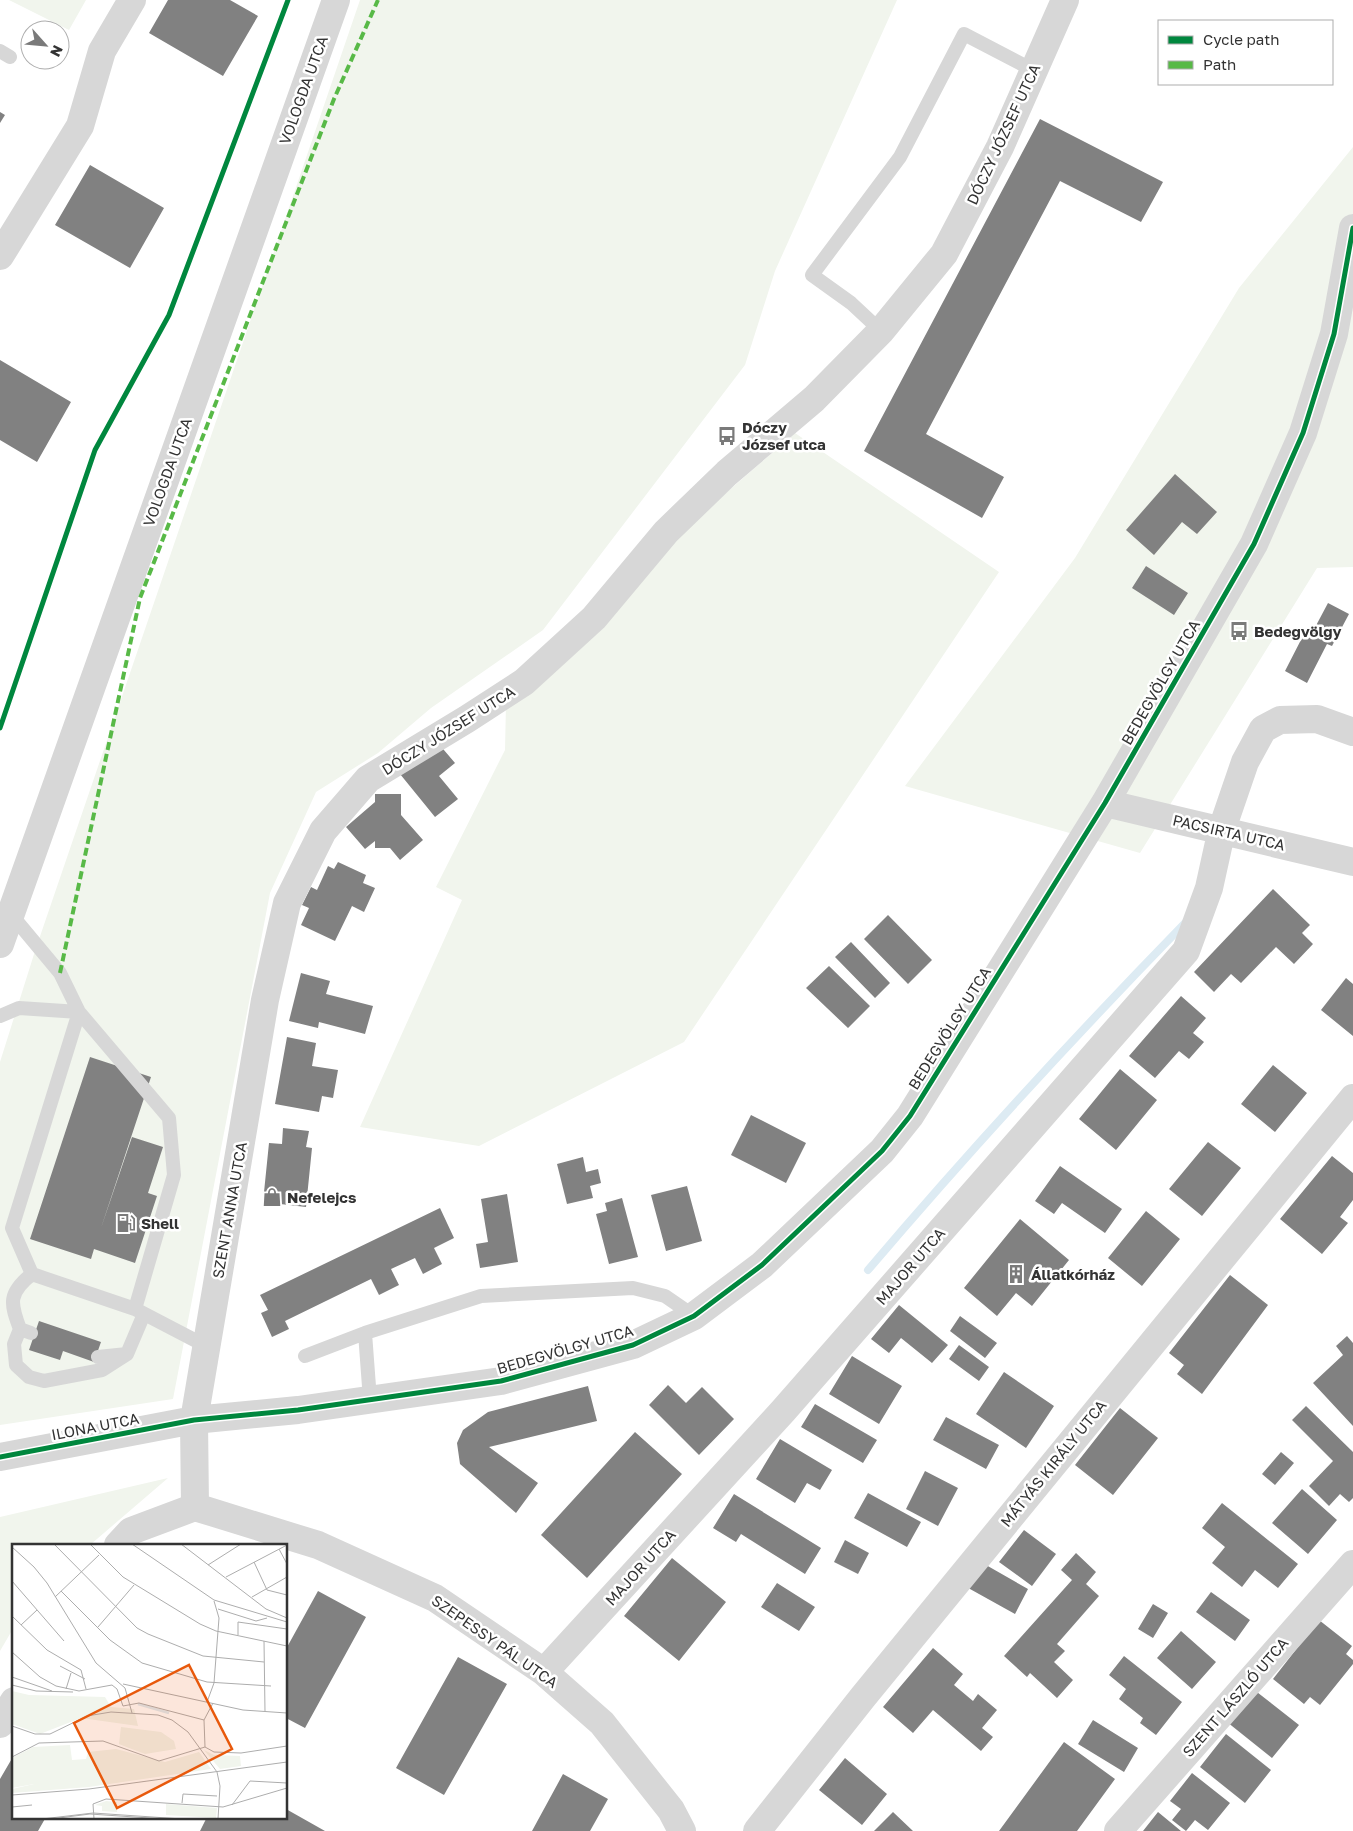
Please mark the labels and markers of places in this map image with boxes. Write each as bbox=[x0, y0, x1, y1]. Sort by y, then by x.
place label: Dóczy József utca bbox=[742, 418, 826, 453]
bus stop icon: Dóczy József utca bbox=[716, 425, 738, 447]
bus stop icon: Bedegvölgy bbox=[1228, 620, 1250, 642]
place label: Bedegvölgy bbox=[1254, 622, 1342, 640]
shop icon: Nefelejcs bbox=[261, 1186, 283, 1208]
place label: Nefelejcs bbox=[287, 1188, 356, 1206]
fuel station icon: Shell bbox=[115, 1212, 137, 1234]
place label: Shell bbox=[141, 1214, 179, 1232]
building icon: Állatkórház bbox=[1005, 1263, 1027, 1285]
place label: Állatkórház bbox=[1031, 1265, 1115, 1283]

